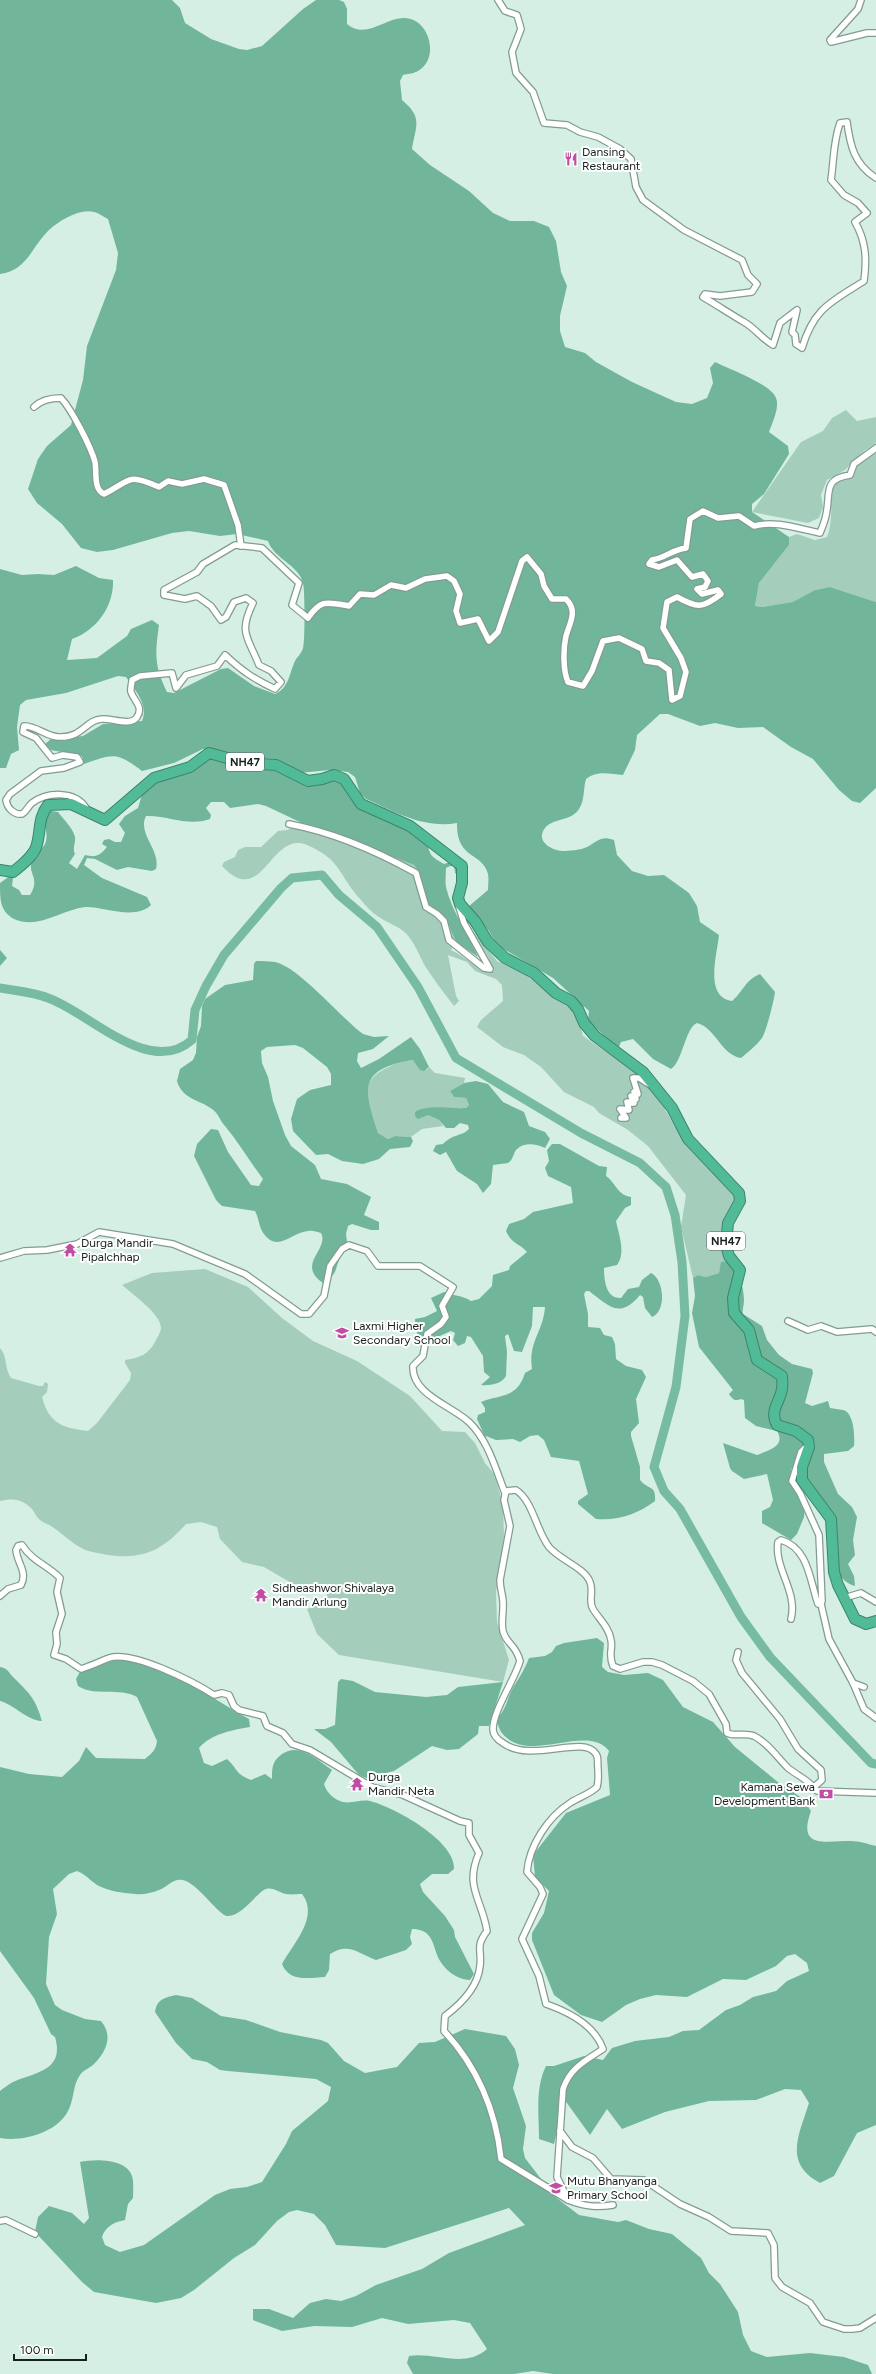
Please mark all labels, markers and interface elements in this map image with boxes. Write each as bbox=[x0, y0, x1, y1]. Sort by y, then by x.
place label: Dansing Restaurant bbox=[582, 145, 641, 173]
restaurant icon: Dansing Restaurant bbox=[563, 151, 579, 167]
road number: NH47 bbox=[226, 753, 264, 771]
road number: NH47 bbox=[707, 1232, 745, 1250]
place label: Durga Mandir Pipalchhap bbox=[81, 1236, 153, 1264]
temple icon: Durga Mandir Pipalchhap bbox=[62, 1242, 78, 1258]
place label: Laxmi Higher Secondary School bbox=[353, 1319, 451, 1347]
school or university icon: Laxmi Higher Secondary School bbox=[334, 1325, 350, 1341]
place label: Sidheashwor Shivalaya Mandir Arlung bbox=[272, 1581, 394, 1609]
temple icon: Sidheashwor Shivalaya Mandir Arlung bbox=[253, 1587, 269, 1603]
place label: Durga Mandir Neta bbox=[368, 1770, 434, 1798]
temple icon: Durga Mandir Neta bbox=[349, 1776, 365, 1792]
place label: Kamana Sewa Development Bank bbox=[714, 1780, 815, 1808]
bank icon: Kamana Sewa Development Bank bbox=[818, 1786, 834, 1802]
place label: Mutu Bhanyanga Primary School bbox=[567, 2174, 657, 2202]
school or university icon: Mutu Bhanyanga Primary School bbox=[548, 2180, 564, 2196]
scale bar bbox=[14, 2336, 86, 2362]
text: 100 m bbox=[20, 2343, 54, 2357]

